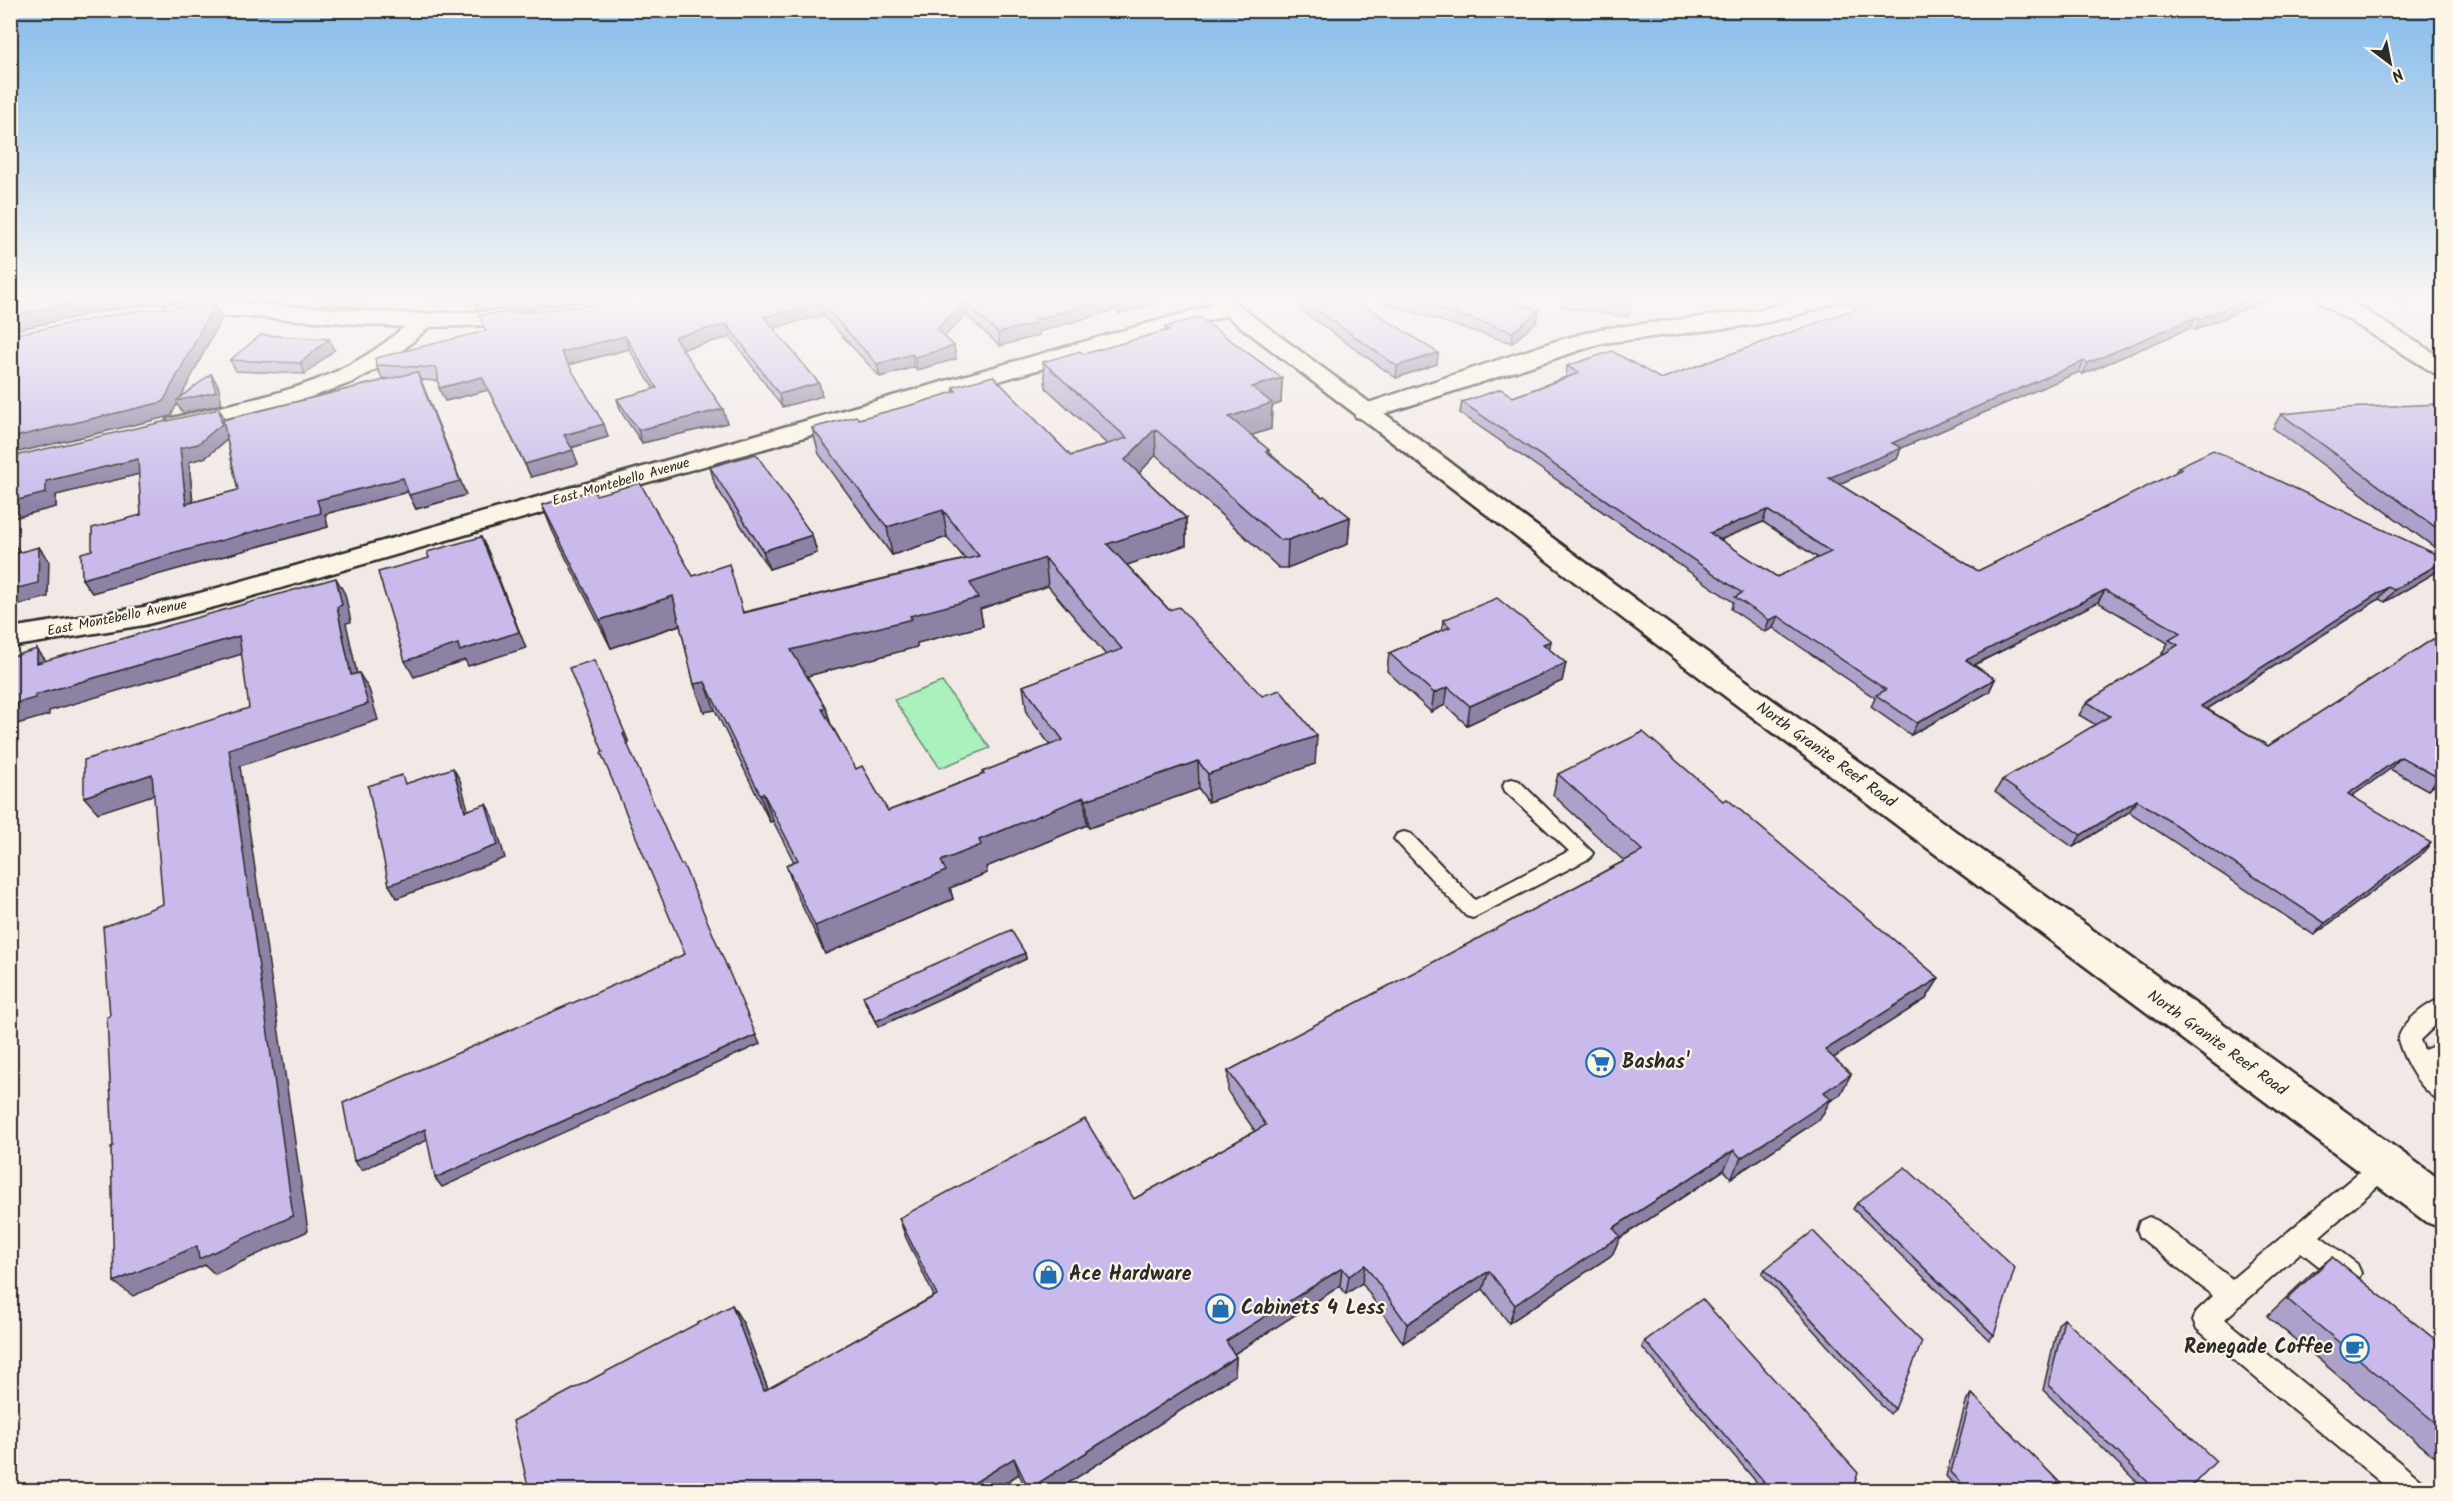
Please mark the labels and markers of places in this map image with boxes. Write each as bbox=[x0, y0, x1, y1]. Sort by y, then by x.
supermarket icon: Bashas' bbox=[1585, 1047, 1617, 1079]
place label: Bashas' bbox=[1622, 1047, 1691, 1079]
shop icon: Ace Hardware bbox=[1032, 1259, 1064, 1291]
place label: Ace Hardware bbox=[1069, 1259, 1192, 1291]
shop icon: Cabinets 4 Less bbox=[1204, 1293, 1236, 1325]
place label: Cabinets 4 Less bbox=[1241, 1293, 1386, 1325]
place label: Renegade Coffee bbox=[2184, 1332, 2333, 1364]
cafe icon: Renegade Coffee bbox=[2338, 1332, 2370, 1364]

